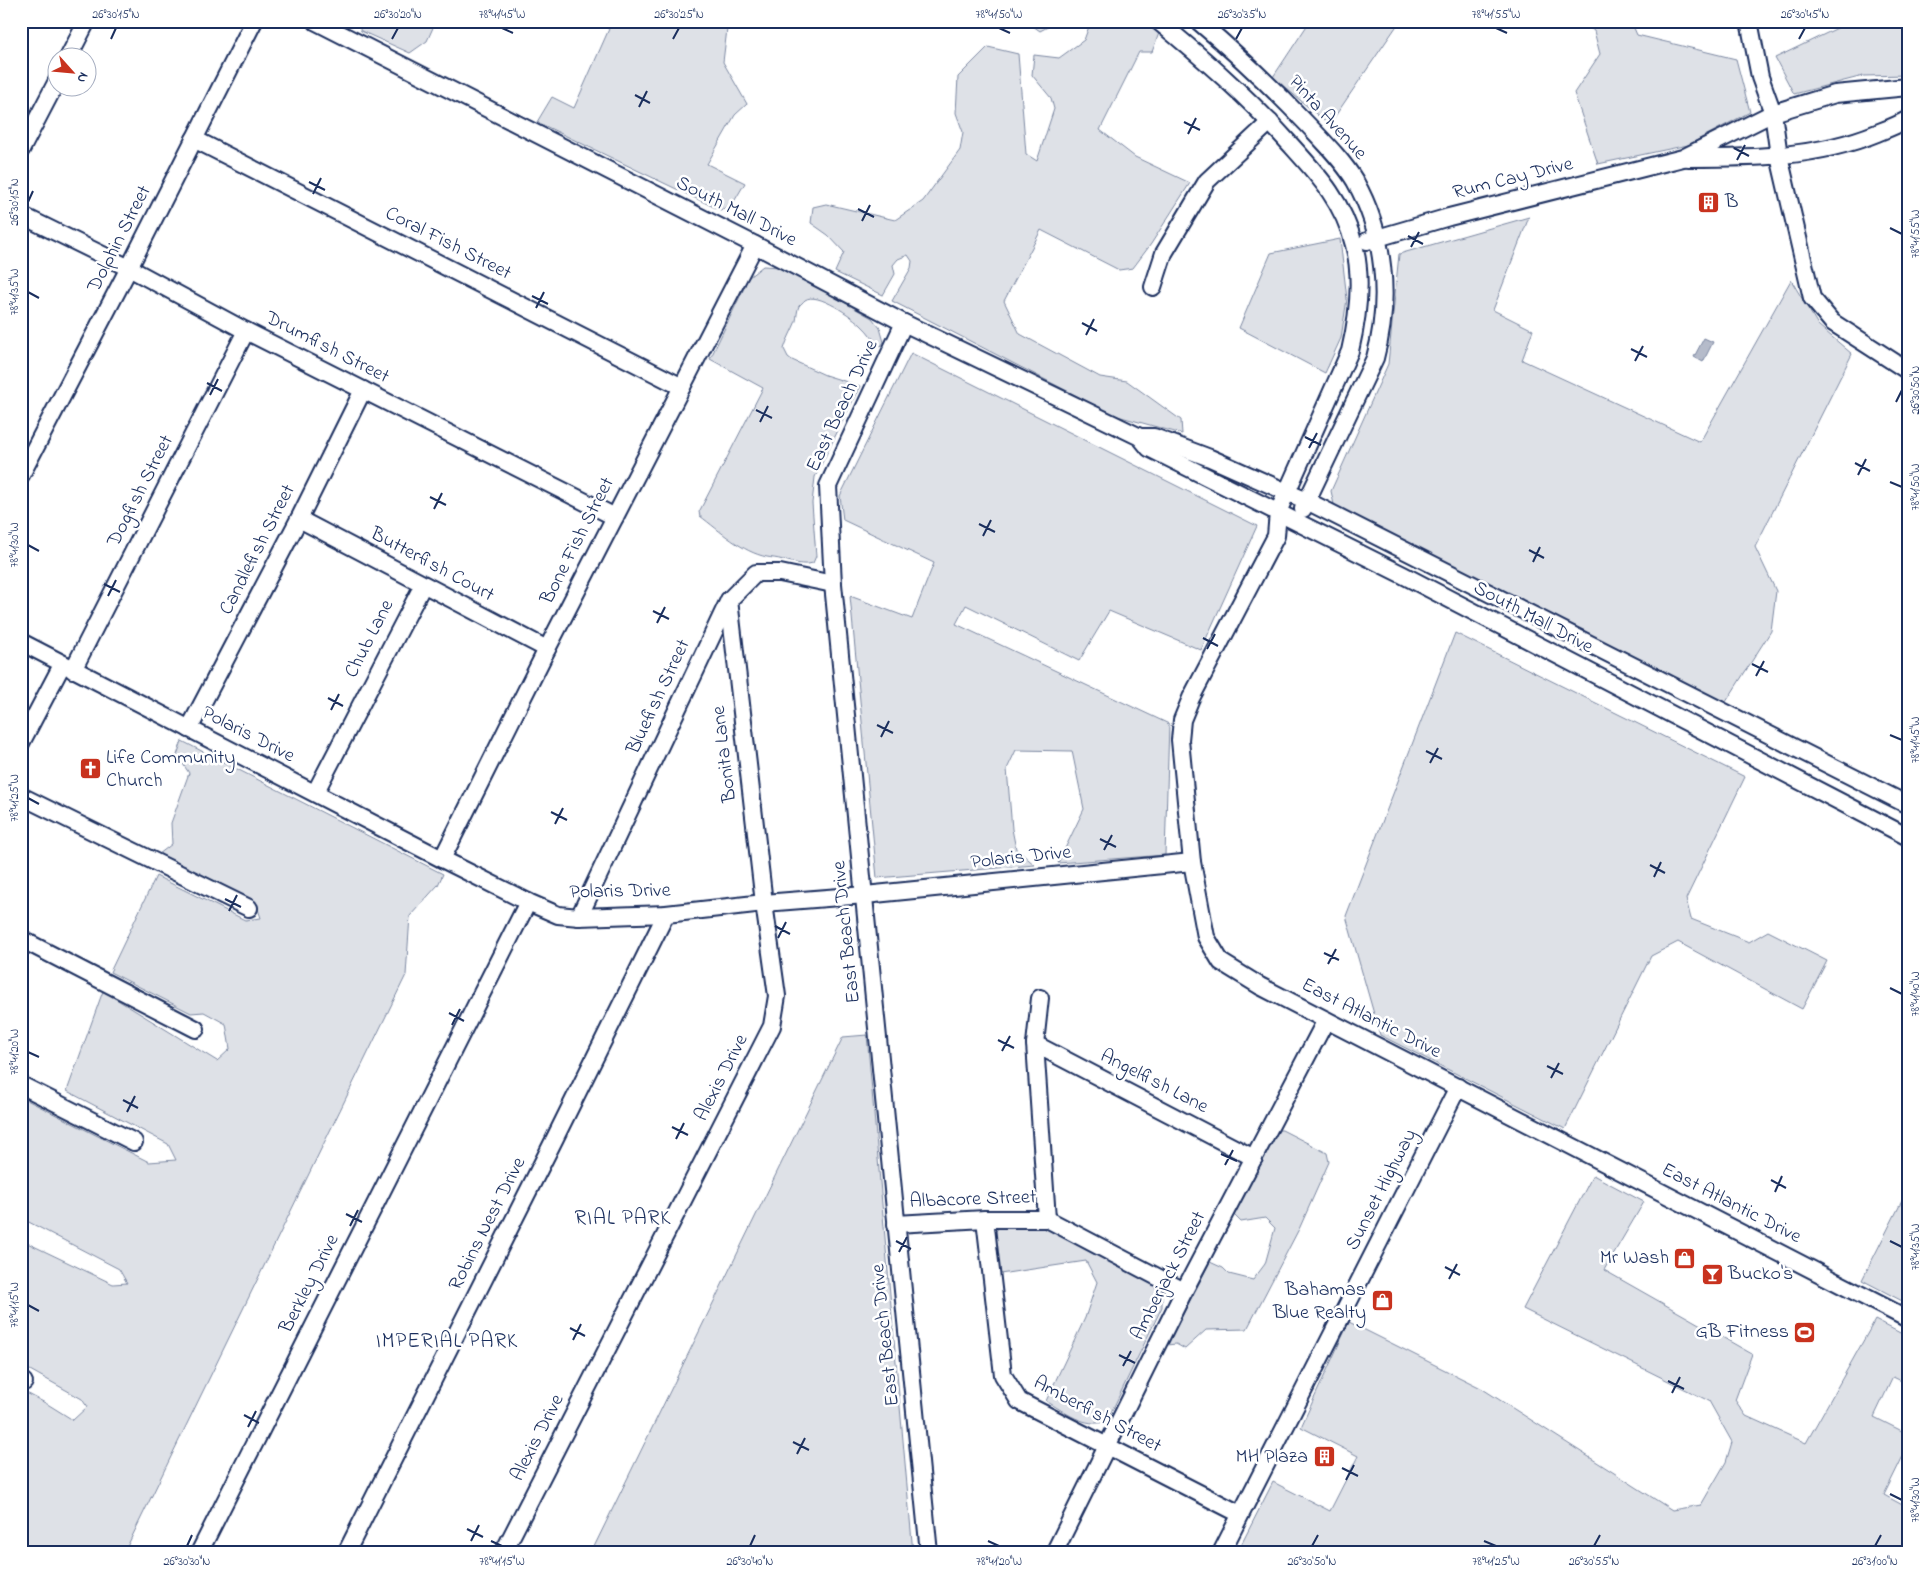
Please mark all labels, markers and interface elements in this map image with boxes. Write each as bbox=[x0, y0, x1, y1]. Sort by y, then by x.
text: 26°30'15"N bbox=[92, 6, 140, 24]
text: 26°30'20"N bbox=[374, 6, 422, 24]
text: 78°41'45"W bbox=[479, 6, 525, 24]
text: 26°30'25"N bbox=[654, 6, 704, 24]
text: 78°41'50"W bbox=[976, 6, 1022, 24]
text: 26°30'35"N bbox=[1218, 6, 1266, 24]
text: 78°41'55"W bbox=[1472, 6, 1520, 24]
text: 26°30'45"N bbox=[1781, 6, 1829, 24]
north arrow bbox=[48, 48, 98, 98]
text: N bbox=[71, 68, 94, 86]
street label: Pinta Avenue bbox=[1281, 69, 1373, 167]
street label: Rum Cay Drive bbox=[1450, 150, 1576, 208]
street label: South Mall Drive bbox=[670, 169, 802, 255]
text: 26°30'15"N bbox=[6, 178, 24, 226]
street label: Dolphin Street bbox=[80, 180, 159, 298]
place label: B bbox=[1724, 188, 1738, 217]
building icon: B bbox=[1697, 190, 1721, 214]
street label: Coral Fish Street bbox=[380, 200, 516, 288]
text: 78°41'55"W bbox=[1907, 210, 1925, 258]
text: 78°41'35"W bbox=[6, 269, 24, 315]
street label: Drumfish Street bbox=[259, 304, 394, 392]
street label: East Beach Drive bbox=[800, 335, 886, 477]
text: 26°30'50"N bbox=[1907, 366, 1925, 414]
street label: Dogfish Street bbox=[100, 430, 183, 553]
text: 78°41'50"W bbox=[1907, 464, 1925, 510]
street label: Bone Fish Street bbox=[533, 472, 623, 611]
street label: Candlefish Street bbox=[213, 479, 304, 620]
street label: Butterfish Court bbox=[364, 520, 499, 610]
text: 78°41'30"W bbox=[6, 523, 24, 567]
street label: South Mall Drive bbox=[1468, 574, 1598, 662]
street label: Chub Lane bbox=[338, 595, 402, 683]
street label: Bluefish Street bbox=[619, 634, 698, 760]
street label: Polaris Drive bbox=[196, 699, 300, 771]
street label: Bonita Lane bbox=[705, 704, 745, 805]
text: 78°41'45"W bbox=[1907, 717, 1925, 763]
place label: Life Community Church bbox=[106, 744, 235, 796]
church icon: Life Community Church bbox=[78, 757, 102, 781]
text: 78°41'25"W bbox=[6, 774, 24, 822]
street label: Polaris Drive bbox=[969, 838, 1073, 878]
street label: East Beach Drive bbox=[825, 859, 869, 1005]
street label: Polaris Drive bbox=[569, 877, 671, 907]
street label: East Atlantic Drive bbox=[1296, 971, 1446, 1067]
text: 78°41'40"W bbox=[1907, 972, 1925, 1016]
text: 78°41'20"W bbox=[6, 1029, 24, 1075]
street label: Alexis Drive bbox=[688, 1029, 756, 1127]
street label: Angelfish Lane bbox=[1094, 1042, 1213, 1123]
street label: Sunset Highway bbox=[1339, 1124, 1426, 1256]
street label: Robins Nest Drive bbox=[442, 1152, 534, 1296]
street label: East Atlantic Drive bbox=[1656, 1156, 1806, 1252]
street label: Albacore Street bbox=[909, 1183, 1037, 1217]
district label: RIAL PARK bbox=[574, 1204, 672, 1234]
street label: Amberjack Street bbox=[1124, 1206, 1214, 1346]
text: 78°41'35"W bbox=[1907, 1224, 1925, 1270]
street label: Berkley Drive bbox=[272, 1229, 347, 1339]
place label: Mr Wash bbox=[1600, 1244, 1669, 1273]
shop icon: Mr Wash bbox=[1673, 1246, 1697, 1270]
place label: Bucko's bbox=[1727, 1260, 1793, 1289]
street label: East Beach Drive bbox=[864, 1262, 908, 1408]
bar icon: Bucko's bbox=[1700, 1262, 1724, 1286]
place label: Bahamas Blue Realty bbox=[1272, 1276, 1366, 1328]
text: 78°41'15"W bbox=[6, 1282, 24, 1328]
shop icon: Bahamas Blue Realty bbox=[1370, 1289, 1394, 1313]
place label: GB Fitness bbox=[1696, 1318, 1789, 1347]
sports icon: GB Fitness bbox=[1793, 1320, 1817, 1344]
district label: IMPERIAL PARK bbox=[376, 1327, 518, 1357]
street label: Amberfish Street bbox=[1028, 1369, 1167, 1461]
street label: Alexis Drive bbox=[504, 1389, 572, 1487]
place label: MH Plaza bbox=[1236, 1443, 1308, 1472]
building icon: MH Plaza bbox=[1312, 1445, 1336, 1469]
text: 78°41'30"W bbox=[1907, 1478, 1925, 1522]
text: 26°30'30"N bbox=[164, 1553, 210, 1571]
text: 78°41'15"W bbox=[479, 1553, 525, 1571]
text: 26°30'40"N bbox=[727, 1553, 773, 1571]
text: 78°41'20"W bbox=[976, 1553, 1022, 1571]
text: 26°30'50"N bbox=[1288, 1553, 1336, 1571]
text: 78°41'25"W bbox=[1472, 1553, 1520, 1571]
text: 26°30'55"N bbox=[1569, 1553, 1619, 1571]
text: 26°31'00"N bbox=[1852, 1553, 1898, 1571]

